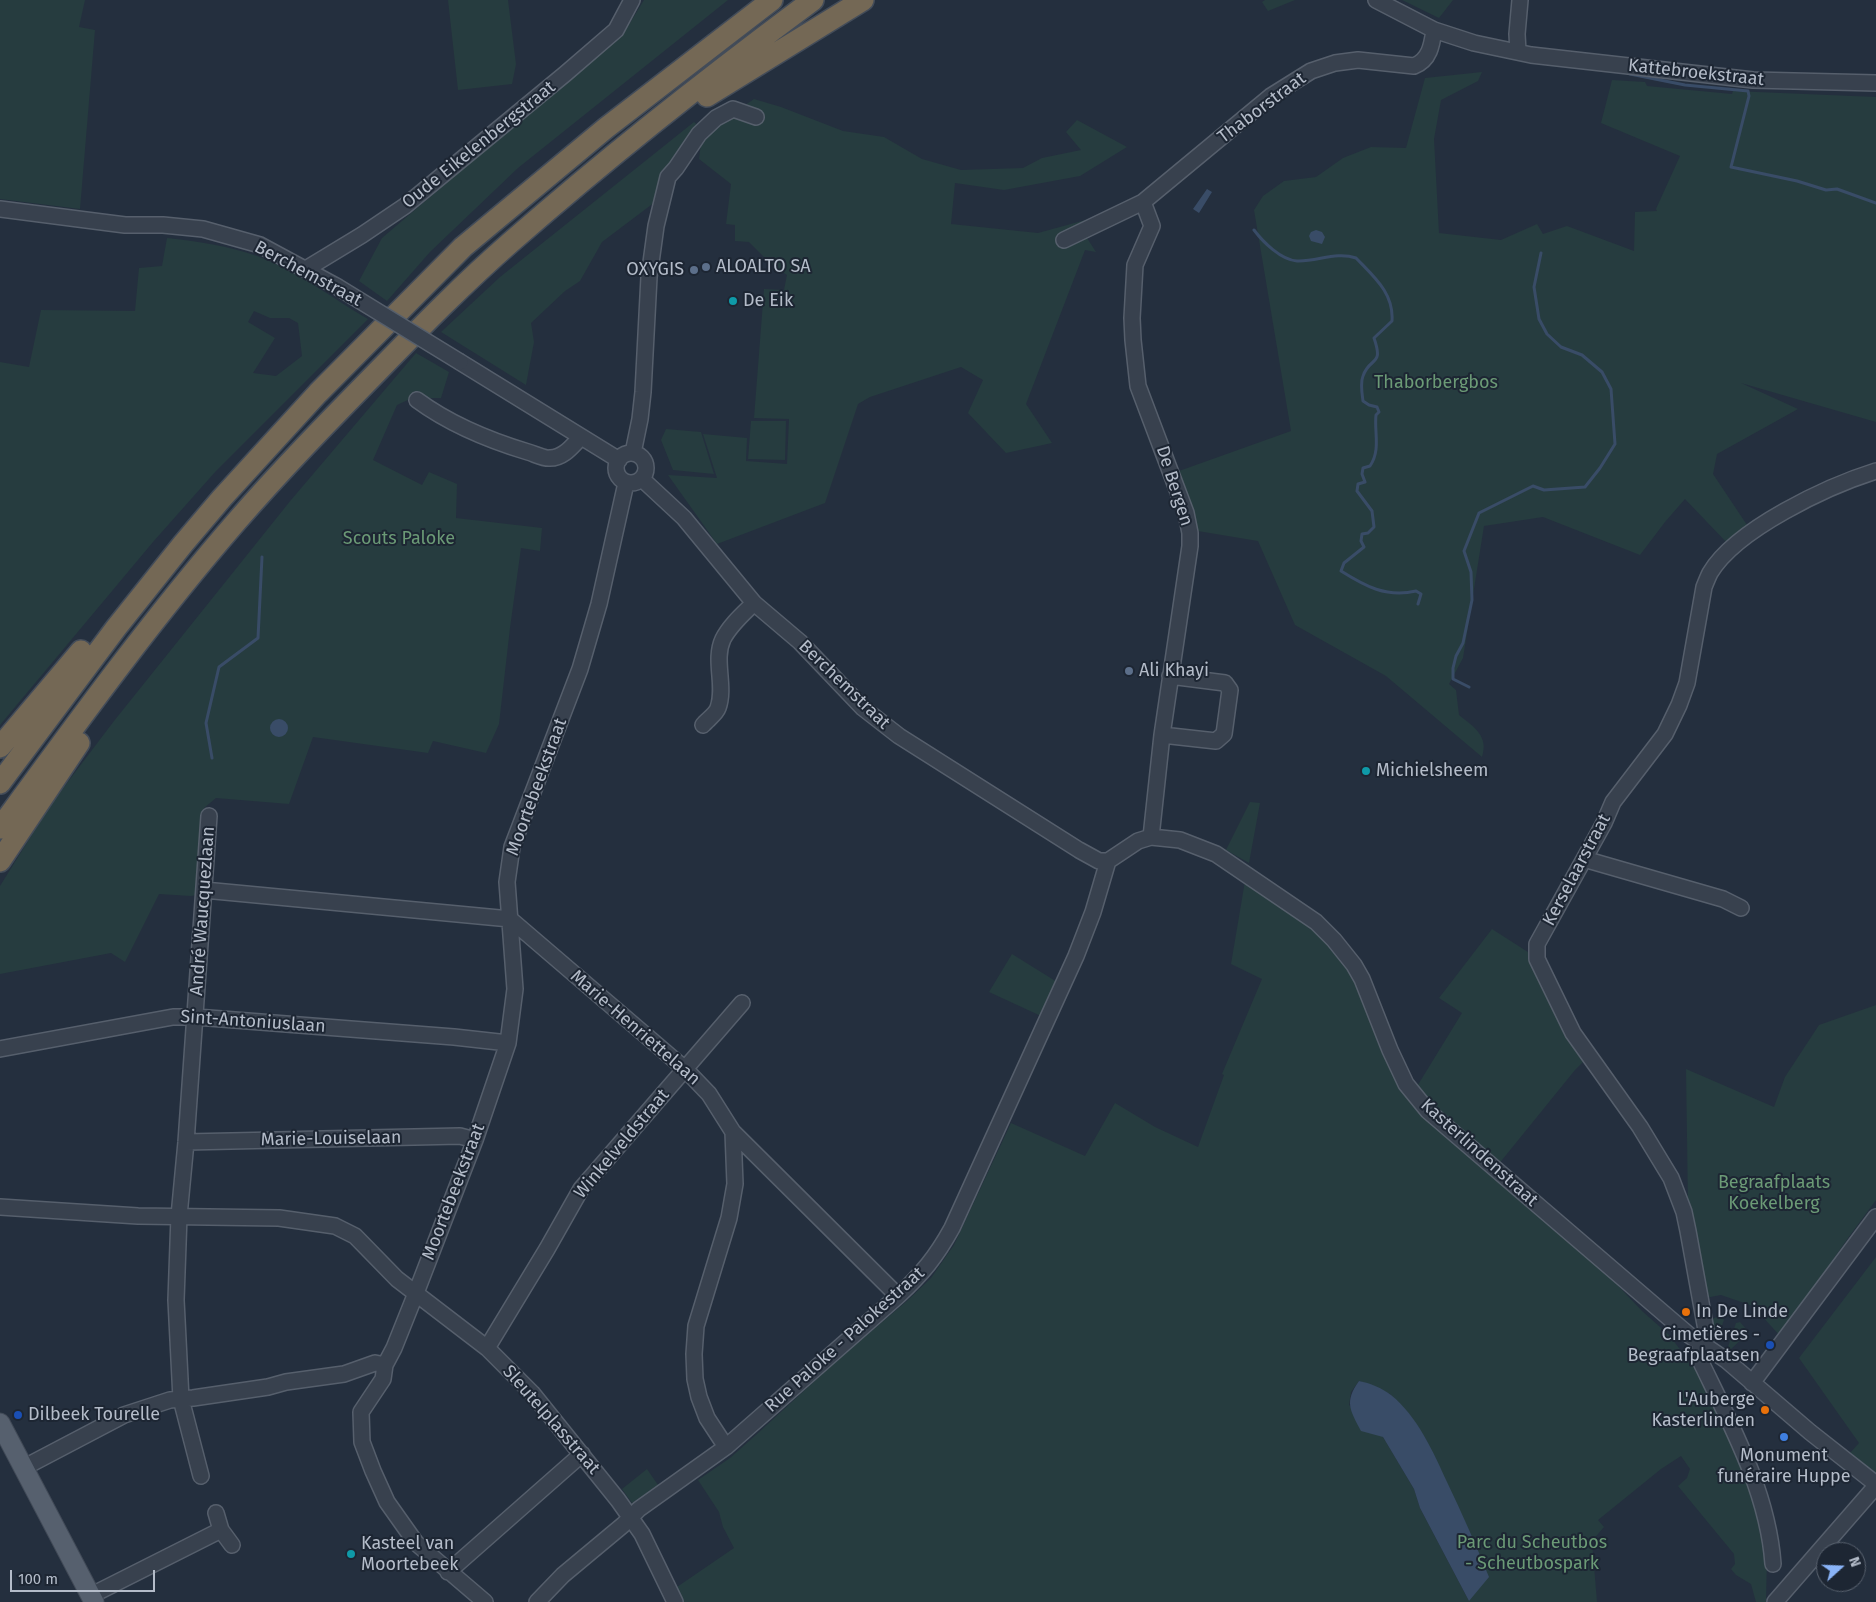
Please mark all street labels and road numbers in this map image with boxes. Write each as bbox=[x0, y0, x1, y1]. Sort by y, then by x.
street label: Kattebroekstraat bbox=[1627, 55, 1765, 91]
street label: Thaborstraat bbox=[1214, 68, 1310, 148]
street label: Oude Eikelenbergstraat bbox=[398, 77, 560, 213]
street label: Berchemstraat bbox=[250, 237, 366, 311]
street label: De Bergen bbox=[1151, 443, 1197, 529]
street label: Berchemstraat bbox=[794, 636, 894, 734]
street label: Moortebeekstraat bbox=[502, 715, 572, 859]
street label: Kerselaarstraat bbox=[1538, 810, 1616, 930]
street label: André Waucquezlaan bbox=[186, 826, 220, 996]
street label: Marie-Henriettelaan bbox=[566, 966, 704, 1090]
street label: Sint-Antoniuslaan bbox=[180, 1006, 326, 1038]
street label: Winkelveldstraat bbox=[570, 1085, 674, 1203]
street label: Kasterlindenstraat bbox=[1416, 1095, 1542, 1211]
street label: Moortebeekstraat bbox=[418, 1121, 490, 1263]
street label: Marie-Louiselaan bbox=[260, 1127, 402, 1151]
street label: Rue Paloke - Palokestraat bbox=[761, 1263, 929, 1417]
street label: Sleutelplasstraat bbox=[498, 1361, 604, 1479]

